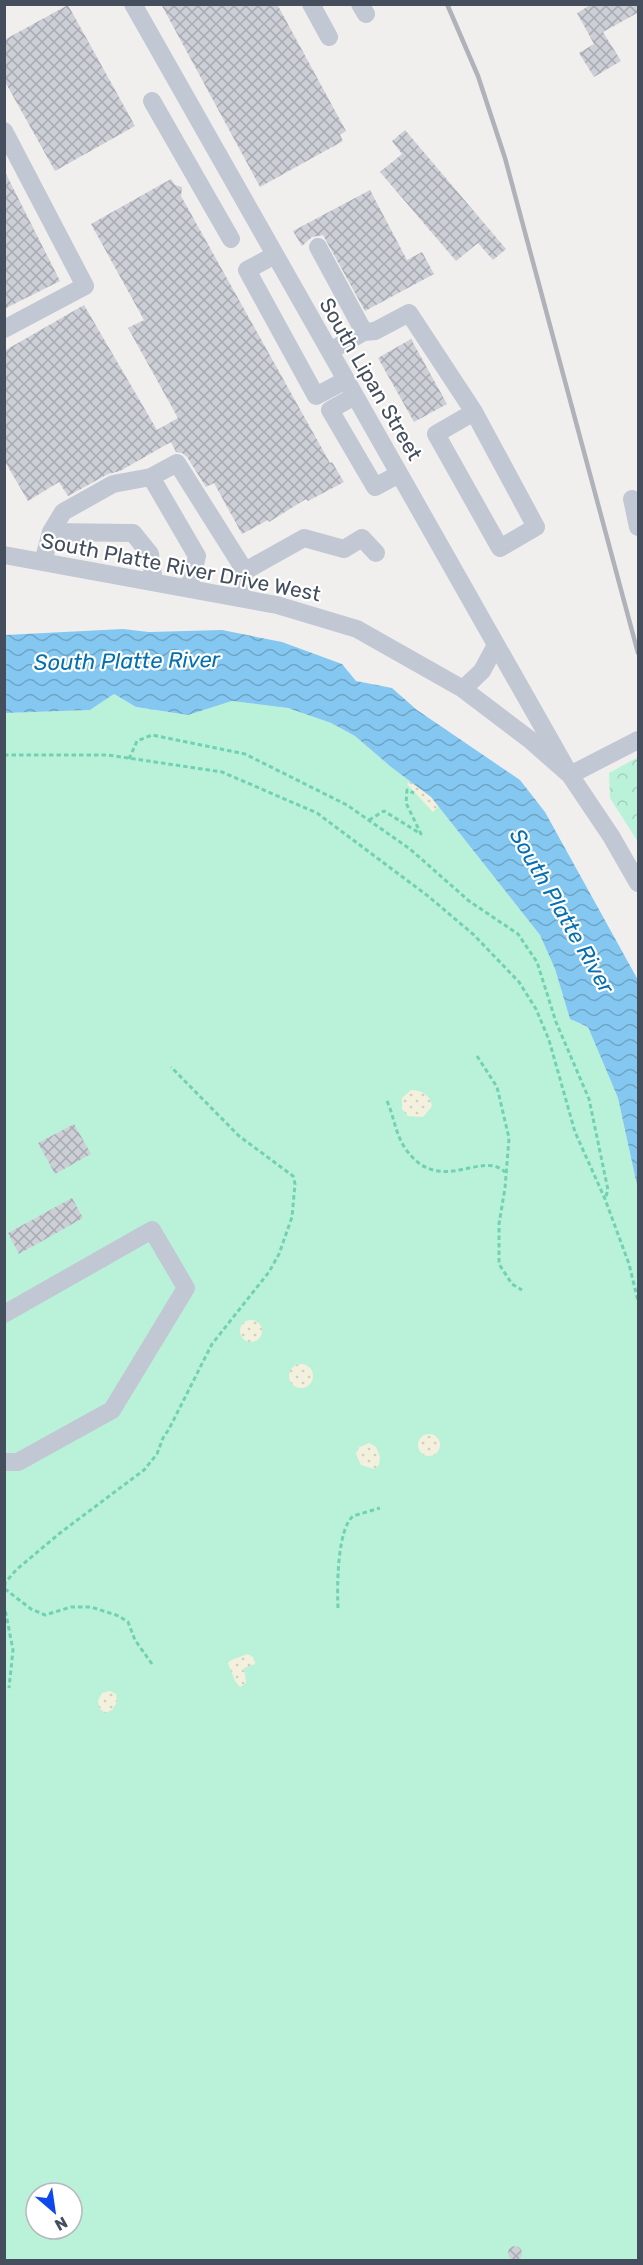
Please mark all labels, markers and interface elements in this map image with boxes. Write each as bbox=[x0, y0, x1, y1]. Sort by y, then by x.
street label: South Lipan Street bbox=[314, 293, 428, 465]
street label: South Platte River Drive West bbox=[39, 528, 323, 606]
water label: South Platte River bbox=[34, 646, 222, 676]
water label: South Platte River bbox=[504, 824, 621, 1000]
north arrow bbox=[24, 2181, 84, 2241]
text: N bbox=[51, 2213, 71, 2235]

